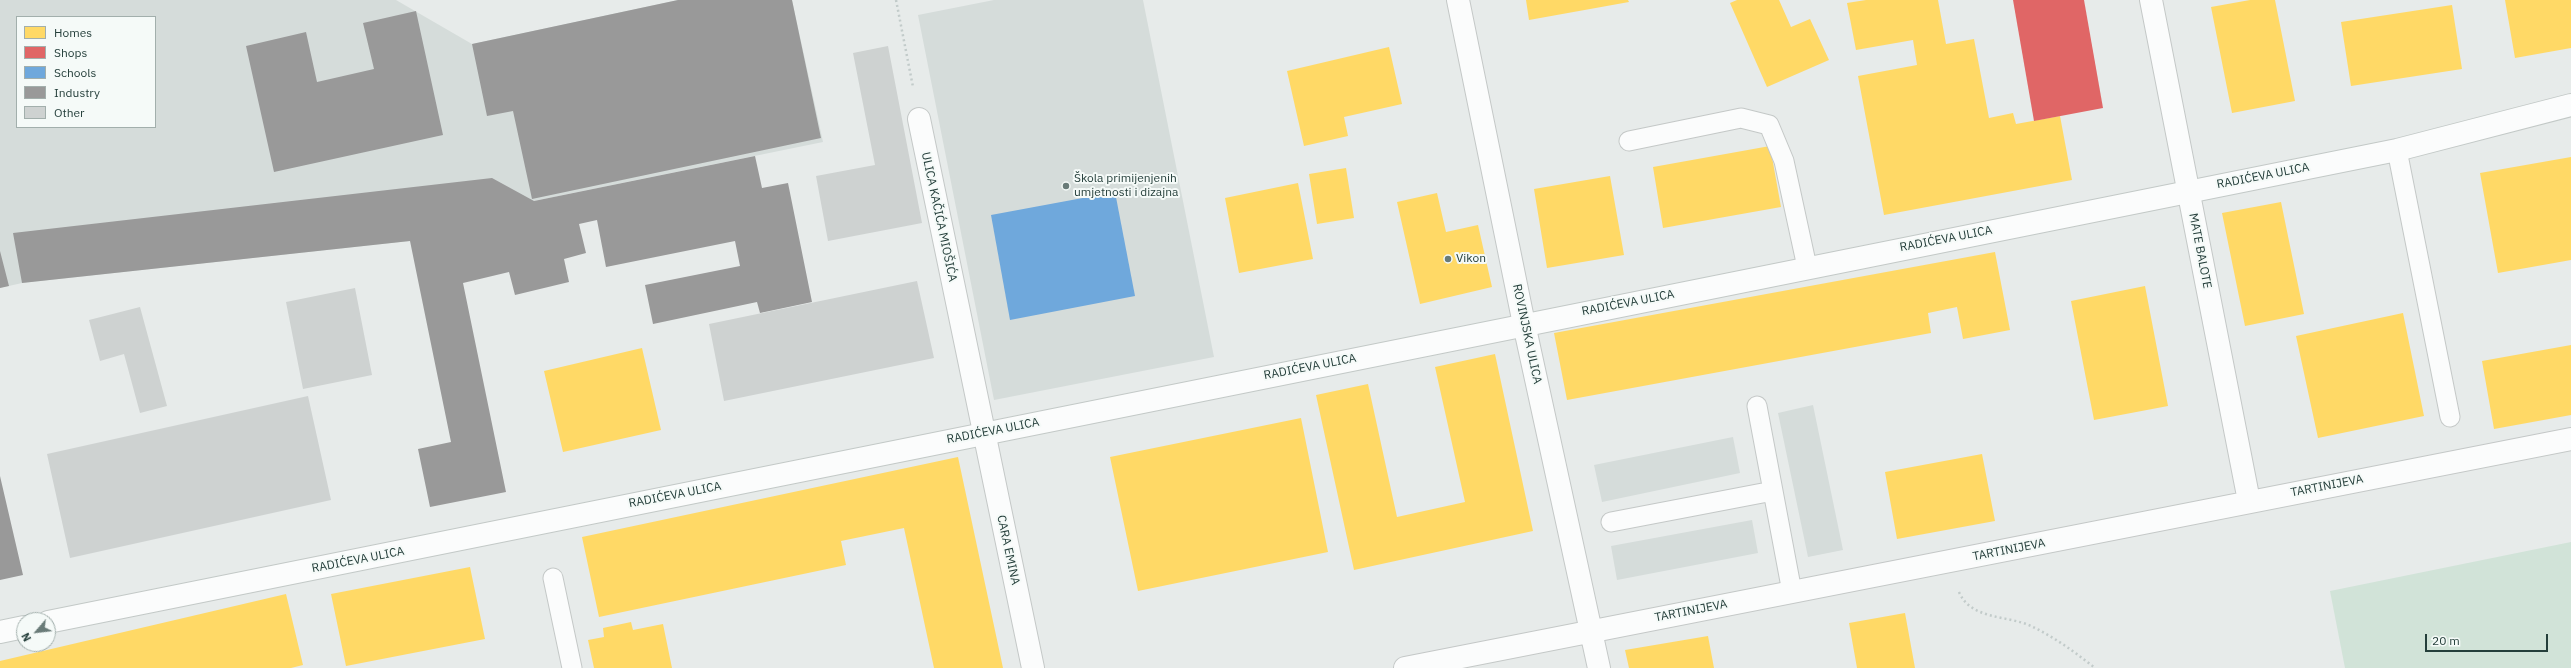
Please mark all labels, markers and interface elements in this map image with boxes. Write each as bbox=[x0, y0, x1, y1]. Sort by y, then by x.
legend bbox=[16, 16, 156, 128]
text: Homes bbox=[54, 25, 92, 40]
text: Shops bbox=[54, 45, 87, 60]
text: Schools bbox=[54, 65, 96, 80]
text: Industry bbox=[54, 85, 100, 100]
text: Other bbox=[54, 105, 85, 120]
street label: ULICA KAČIĆA MIOŠIĆA bbox=[918, 151, 960, 283]
street label: RADIĆEVA ULICA bbox=[2215, 160, 2311, 192]
place label: Škola primijenjenih umjetnosti i dizajna bbox=[1074, 172, 1178, 200]
marker: Škola primijenjenih umjetnosti i dizajna bbox=[1061, 181, 1071, 191]
street label: MATE BALOTE bbox=[2186, 212, 2214, 290]
street label: RADIĆEVA ULICA bbox=[1898, 223, 1994, 255]
place label: Vikon bbox=[1456, 252, 1486, 266]
marker: Vikon bbox=[1443, 254, 1453, 264]
street label: ROVINJSKA ULICA bbox=[1509, 283, 1545, 385]
street label: RADIĆEVA ULICA bbox=[1580, 287, 1676, 319]
street label: RADIĆEVA ULICA bbox=[1262, 351, 1358, 383]
street label: RADIĆEVA ULICA bbox=[945, 415, 1041, 447]
street label: TARTINIJEVA bbox=[2290, 472, 2364, 500]
street label: RADIĆEVA ULICA bbox=[627, 479, 723, 511]
street label: CARA EMINA bbox=[994, 514, 1022, 586]
street label: TARTINIJEVA bbox=[1972, 536, 2046, 564]
street label: RADIĆEVA ULICA bbox=[310, 544, 406, 576]
street label: TARTINIJEVA bbox=[1654, 597, 1728, 625]
north arrow bbox=[16, 612, 56, 652]
scale bar bbox=[2427, 626, 2550, 652]
text: N bbox=[18, 630, 34, 644]
text: 20 m bbox=[2432, 633, 2460, 648]

